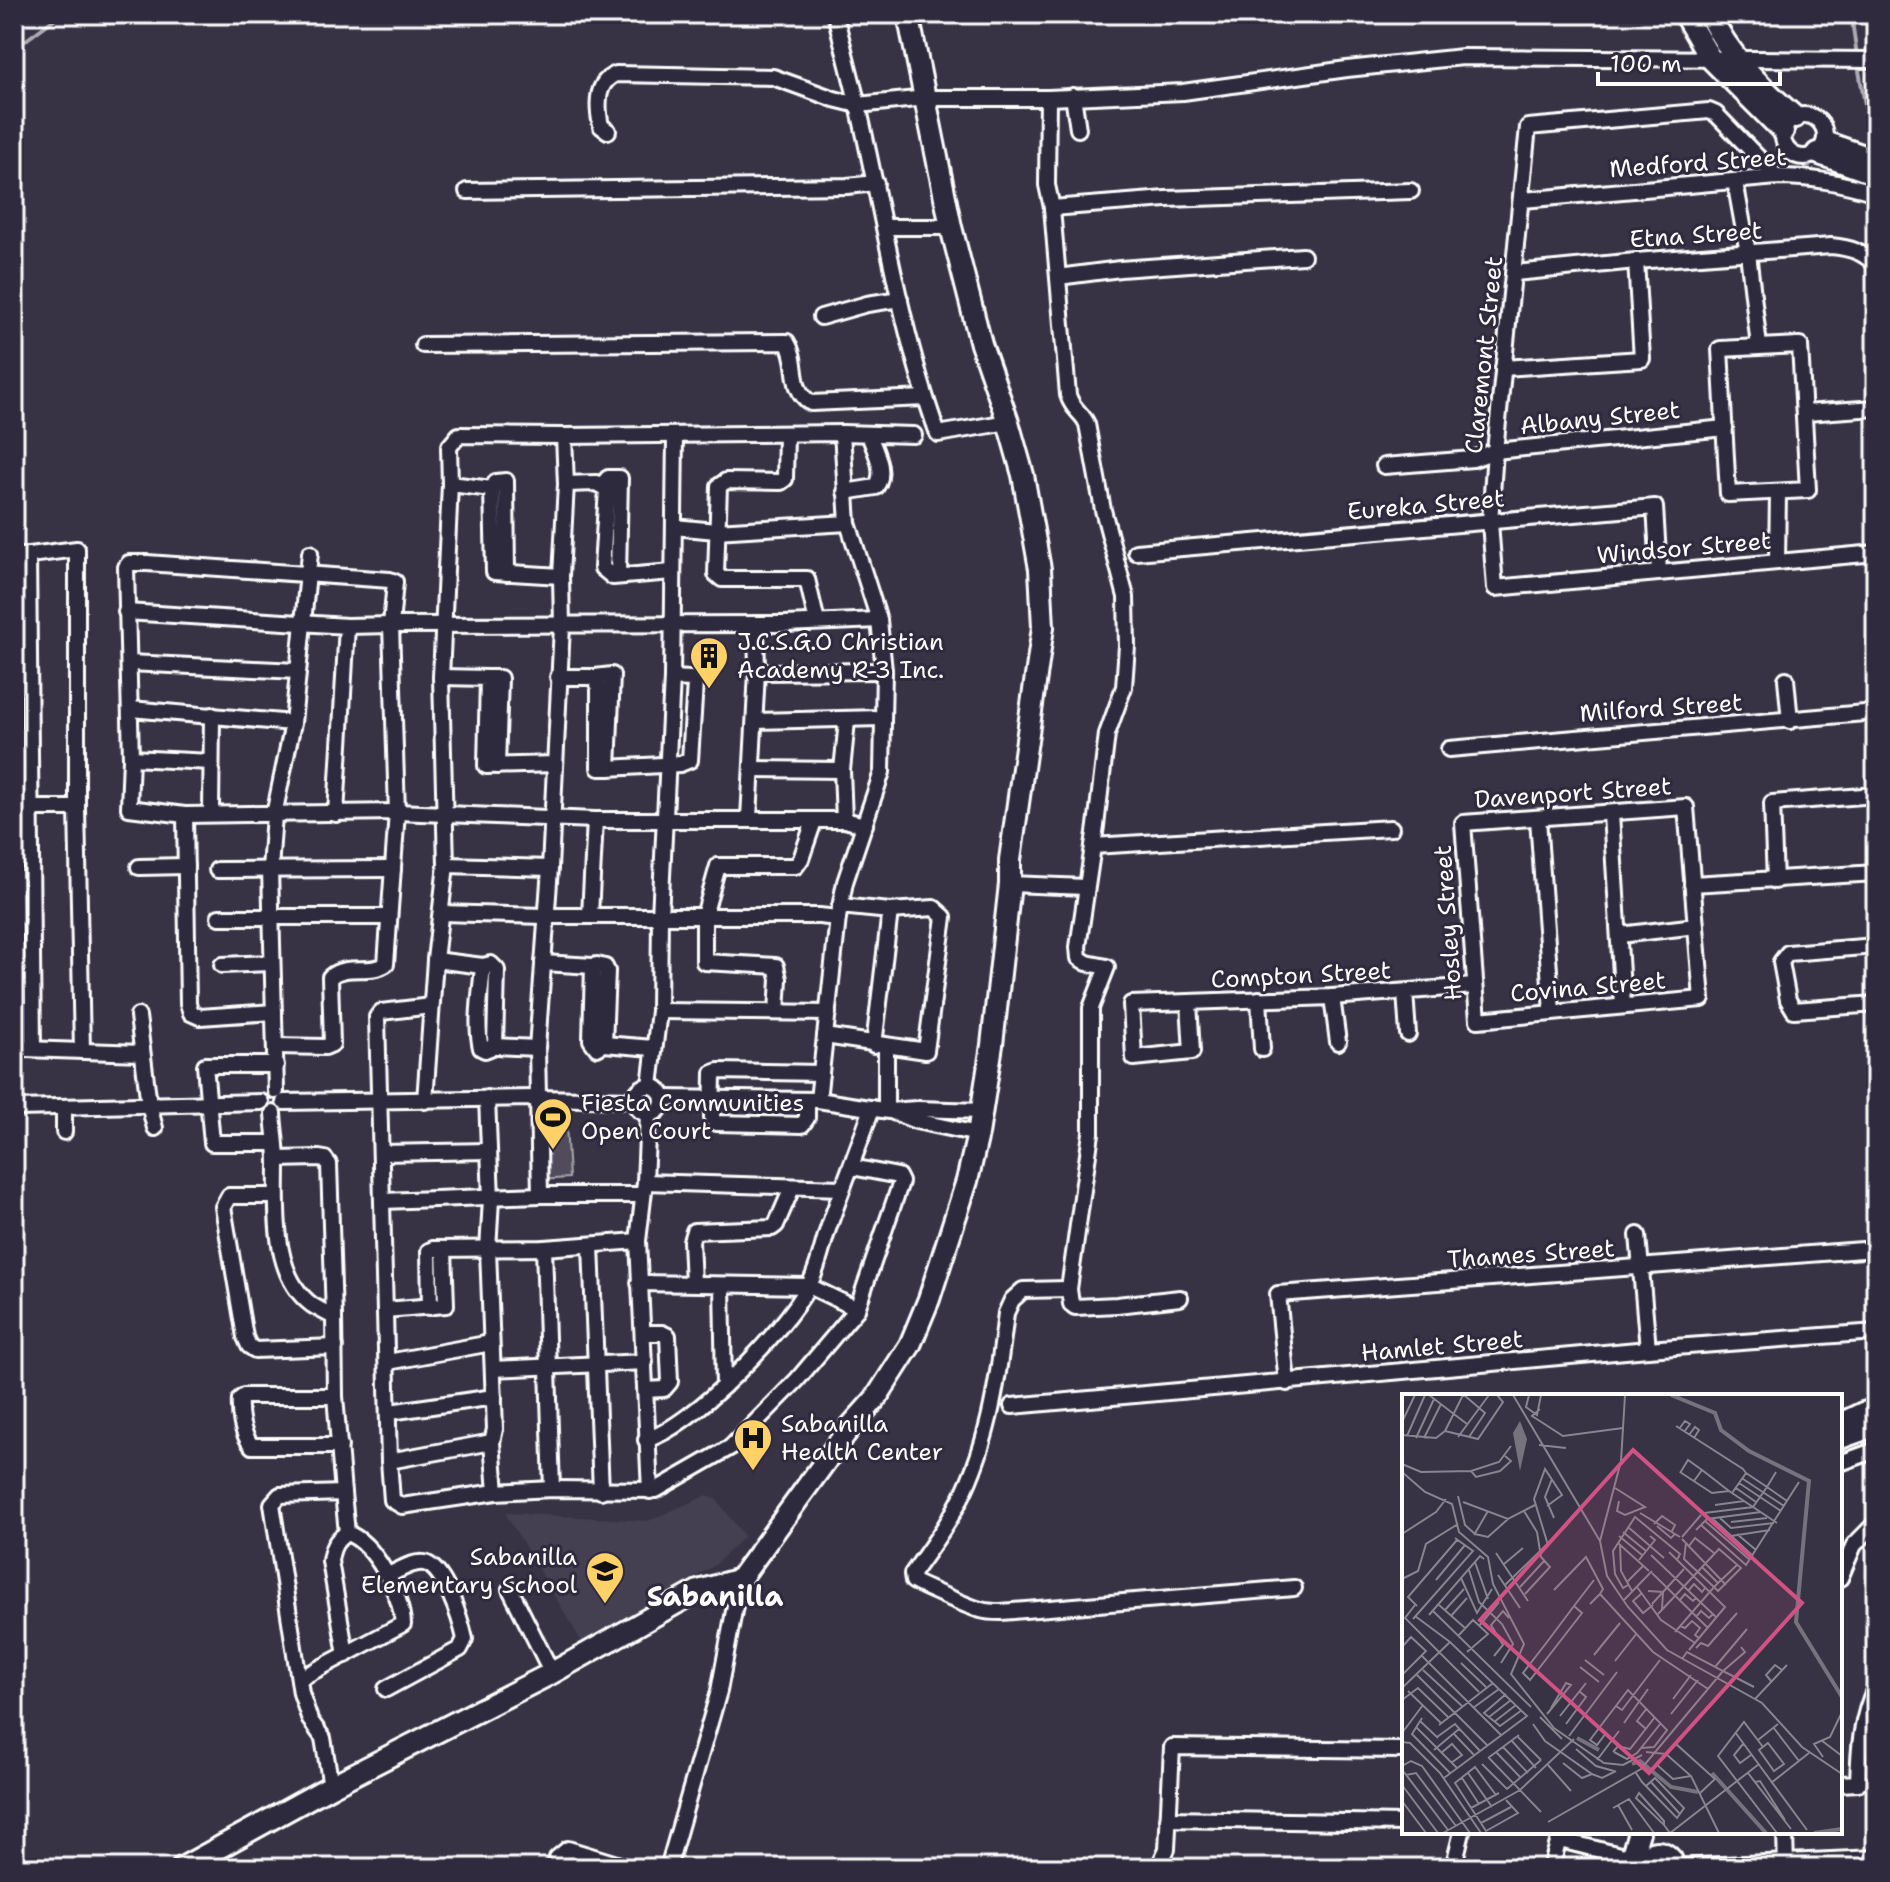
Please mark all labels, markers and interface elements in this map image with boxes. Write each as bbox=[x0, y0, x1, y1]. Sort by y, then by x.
scale bar bbox=[1598, 36, 1780, 86]
text: 100 m bbox=[1610, 48, 1682, 80]
street label: Medford Street bbox=[1608, 141, 1788, 185]
street label: Etna Street bbox=[1629, 214, 1763, 256]
street label: Claremont Street bbox=[1458, 255, 1510, 455]
street label: Albany Street bbox=[1518, 394, 1682, 442]
street label: Eureka Street bbox=[1346, 482, 1506, 528]
street label: Windsor Street bbox=[1595, 524, 1773, 572]
place label: J.C.S.G.O Christian Academy R-3 Inc. bbox=[737, 626, 944, 686]
building icon: J.C.S.G.O Christian Academy R-3 Inc. bbox=[688, 635, 730, 690]
street label: Milford Street bbox=[1578, 686, 1744, 730]
street label: Davenport Street bbox=[1473, 770, 1673, 816]
street label: Hosley Street bbox=[1427, 844, 1469, 1002]
street label: Compton Street bbox=[1210, 954, 1392, 996]
street label: Covina Street bbox=[1509, 964, 1667, 1010]
place label: Fiesta Communities Open Court bbox=[581, 1087, 804, 1147]
sports icon: Fiesta Communities Open Court bbox=[532, 1096, 574, 1151]
street label: Thames Street bbox=[1446, 1232, 1616, 1276]
street label: Hamlet Street bbox=[1360, 1323, 1524, 1369]
inset map bbox=[1402, 1394, 1842, 1834]
place label: Sabanilla Health Center bbox=[781, 1408, 943, 1468]
hospital icon: Sabanilla Health Center bbox=[732, 1417, 774, 1472]
place label: Sabanilla Elementary School bbox=[361, 1541, 578, 1601]
school or university icon: Sabanilla Elementary School bbox=[584, 1550, 626, 1605]
district label: Sabanilla bbox=[647, 1577, 783, 1615]

